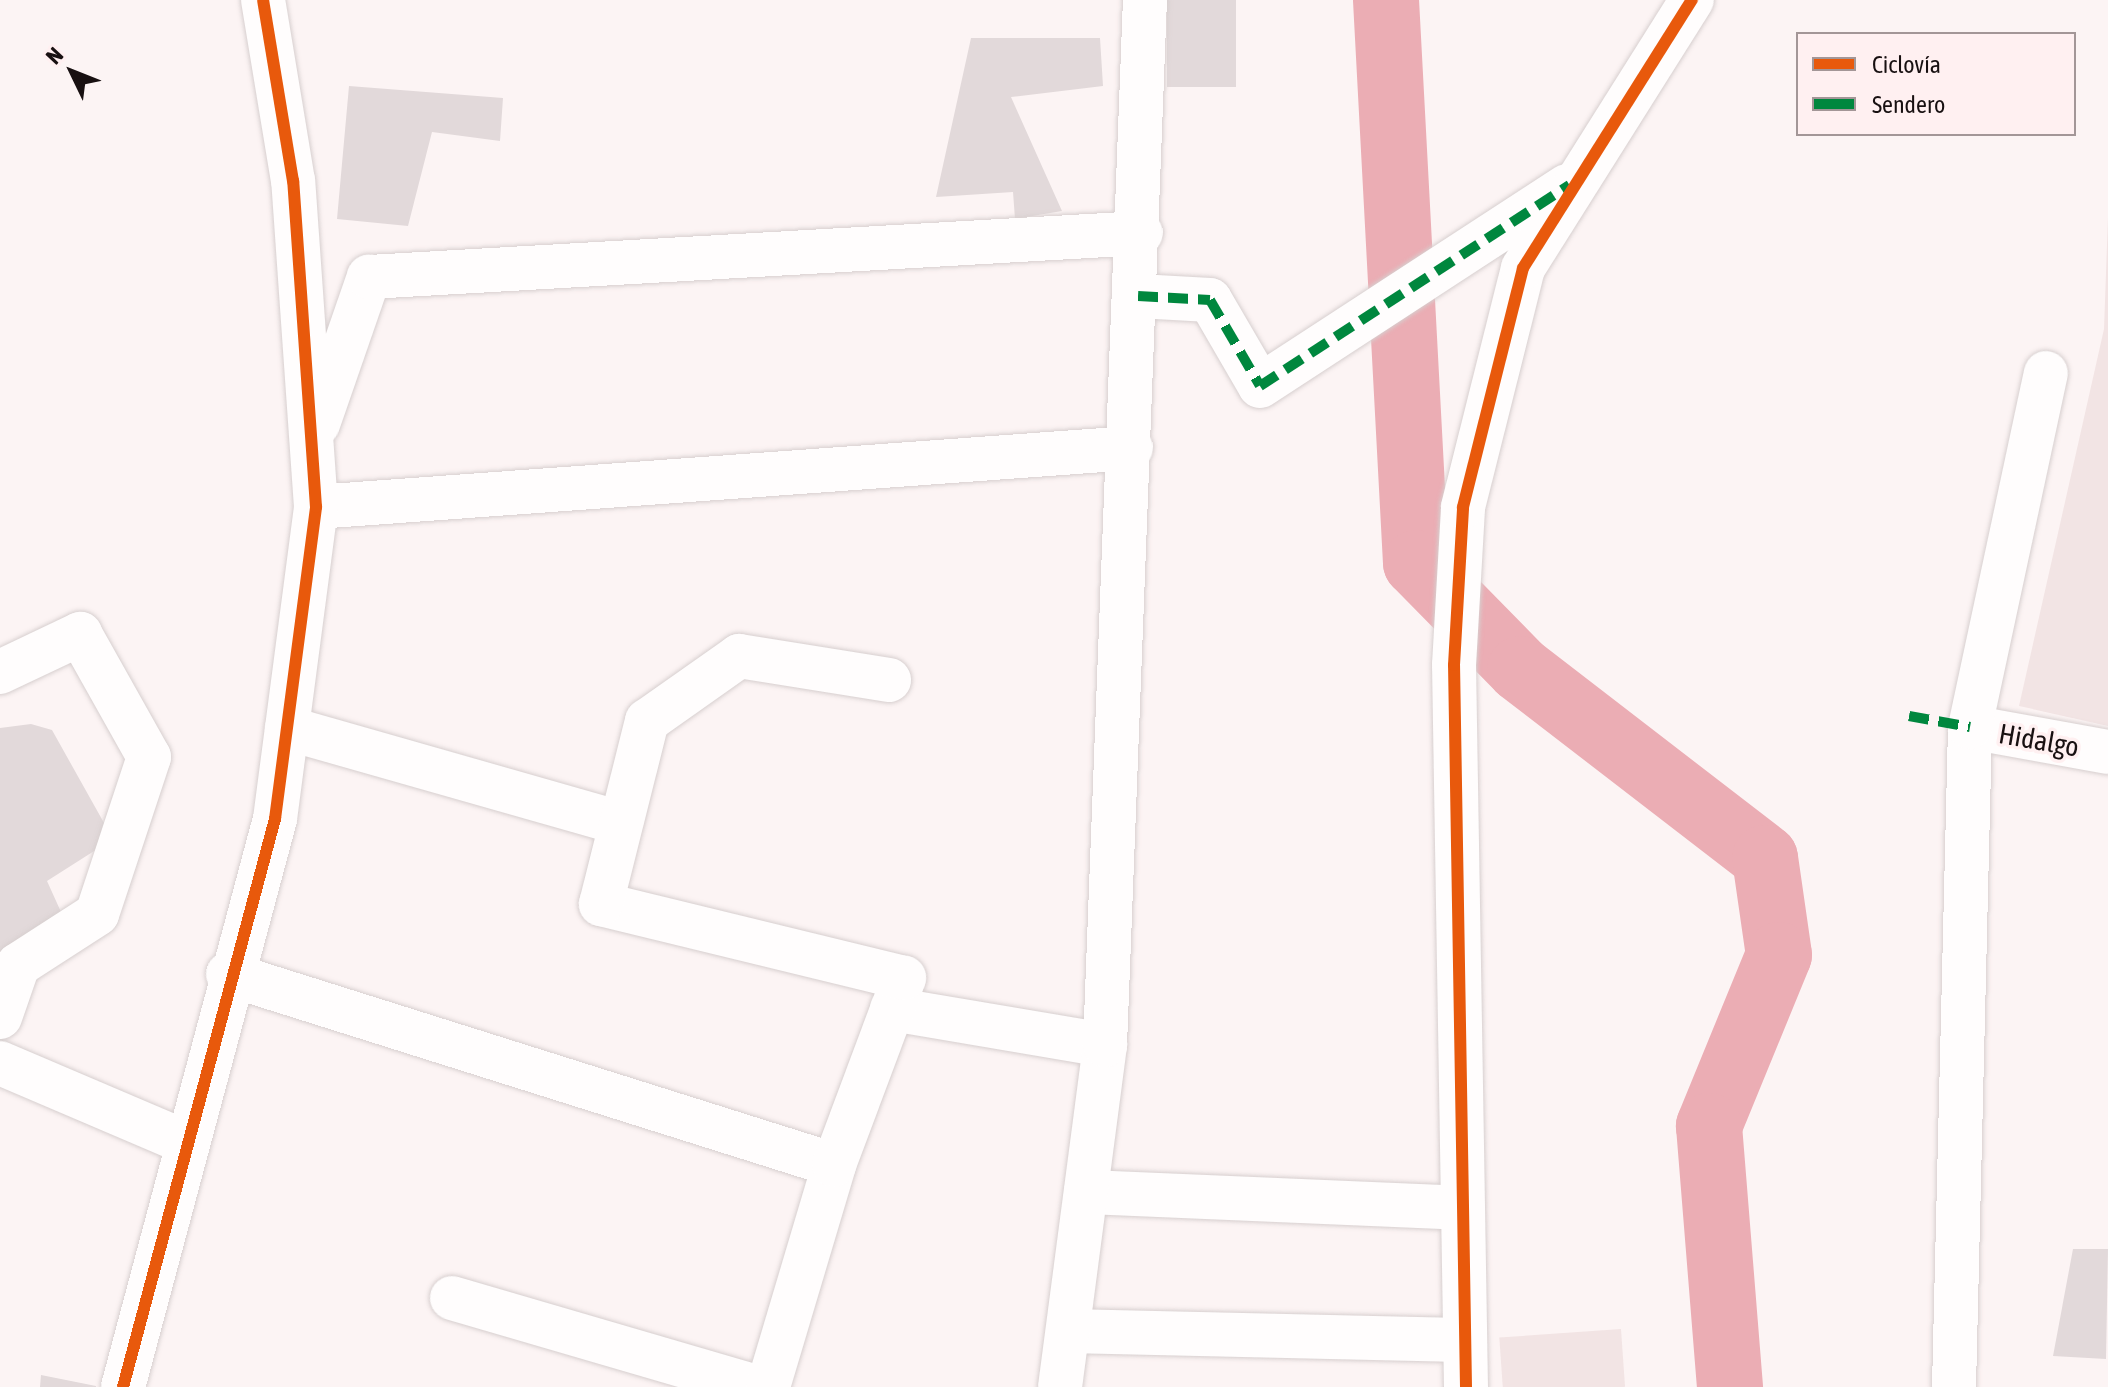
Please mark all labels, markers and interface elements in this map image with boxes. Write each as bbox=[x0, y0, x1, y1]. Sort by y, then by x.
north arrow bbox=[32, 32, 112, 112]
legend bbox=[1796, 32, 2076, 136]
text: N bbox=[41, 42, 68, 69]
text: Ciclovía bbox=[1872, 51, 1941, 78]
text: Sendero bbox=[1872, 91, 1945, 118]
street label: Hidalgo bbox=[1996, 716, 2082, 764]

